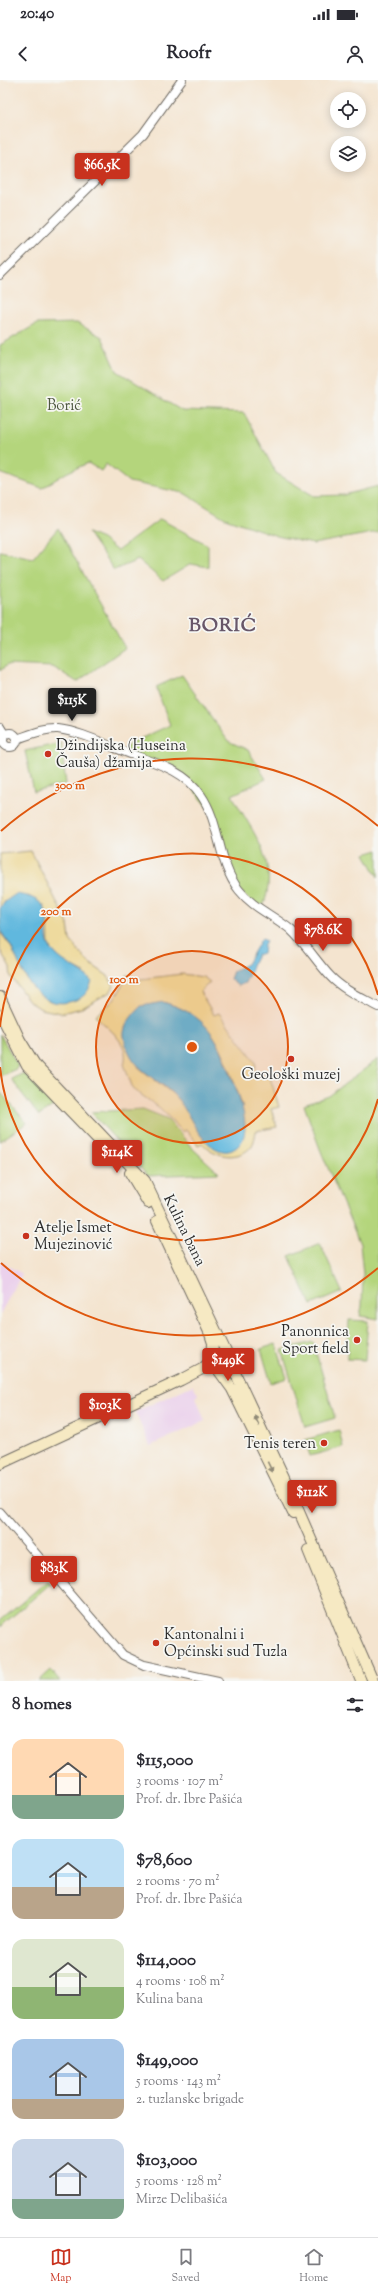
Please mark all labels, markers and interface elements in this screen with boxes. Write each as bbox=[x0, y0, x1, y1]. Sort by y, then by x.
text: 20:40 bbox=[20, 4, 54, 25]
text: Roofr bbox=[166, 41, 212, 67]
icon: back bbox=[12, 43, 34, 65]
icon: person bbox=[344, 43, 366, 65]
map controls bbox=[330, 92, 366, 172]
button: locate bbox=[330, 92, 366, 128]
button: layers bbox=[330, 136, 366, 172]
pin: $66.5K bbox=[69, 153, 135, 187]
text: $66.5K bbox=[84, 157, 120, 175]
park label: Borić bbox=[47, 396, 81, 417]
district label: BORIĆ bbox=[189, 613, 257, 640]
pin: $115K bbox=[44, 688, 100, 722]
text: $115K bbox=[57, 692, 87, 710]
place label: Džindijska (Huseina Čauša) džamija bbox=[56, 736, 186, 774]
marker: Džindijska (Huseina Čauša) džamija bbox=[43, 749, 53, 759]
text: 300 m bbox=[55, 777, 85, 795]
text: 200 m bbox=[41, 903, 71, 921]
pin: $78.6K bbox=[290, 918, 356, 952]
text: $78.6K bbox=[304, 922, 342, 940]
text: 100 m bbox=[108, 971, 139, 989]
centre of rings bbox=[185, 1040, 199, 1054]
marker: Geološki muzej bbox=[286, 1054, 296, 1064]
place label: Geološki muzej bbox=[242, 1065, 340, 1086]
pin: $114K bbox=[89, 1140, 145, 1174]
text: $114K bbox=[101, 1144, 133, 1162]
street label: Kulina bana bbox=[157, 1191, 210, 1270]
place label: Atelje Ismet Mujezinović bbox=[34, 1218, 113, 1256]
marker: Atelje Ismet Mujezinović bbox=[21, 1231, 31, 1241]
place label: Panonnica Sport field bbox=[281, 1322, 350, 1360]
marker: Panonnica Sport field bbox=[352, 1335, 362, 1345]
pin: $149K bbox=[200, 1348, 256, 1382]
text: $149K bbox=[211, 1352, 245, 1370]
pin: $103K bbox=[77, 1393, 133, 1427]
text: $103K bbox=[89, 1397, 121, 1415]
one-way arrow bbox=[254, 1415, 260, 1426]
place label: Tenis teren bbox=[244, 1434, 316, 1455]
marker: Tenis teren bbox=[319, 1438, 329, 1448]
one-way arrow bbox=[267, 1461, 273, 1473]
pin: $112K bbox=[284, 1480, 340, 1514]
text: $112K bbox=[296, 1484, 328, 1502]
pin: $83K bbox=[30, 1556, 78, 1590]
text: $83K bbox=[40, 1560, 68, 1578]
place label: Kantonalni i Općinski sud Tuzla bbox=[164, 1625, 287, 1663]
marker: Kantonalni i Općinski sud Tuzla bbox=[151, 1638, 161, 1648]
text: 8 homes bbox=[12, 1693, 72, 1717]
icon: filters bbox=[344, 1694, 366, 1716]
text: $115,000 bbox=[136, 1749, 193, 1773]
icon: home bbox=[44, 1755, 92, 1803]
text: 3 rooms · 107 m² bbox=[136, 1773, 223, 1791]
text: Prof. dr. Ibre Pašića bbox=[136, 1791, 242, 1809]
text: $78,600 bbox=[136, 1849, 192, 1873]
icon: home bbox=[44, 1855, 92, 1903]
text: 2 rooms · 70 m² bbox=[136, 1873, 220, 1891]
text: Prof. dr. Ibre Pašića bbox=[136, 1891, 242, 1909]
text: $114,000 bbox=[136, 1949, 196, 1973]
icon: home bbox=[44, 1955, 92, 2003]
text: 4 rooms · 108 m² bbox=[136, 1973, 225, 1991]
text: Kulina bana bbox=[136, 1991, 203, 2009]
text: $149,000 bbox=[136, 2049, 198, 2073]
icon: home bbox=[44, 2055, 92, 2103]
text: 5 rooms · 143 m² bbox=[136, 2073, 221, 2091]
text: 2. tuzlanske brigade bbox=[136, 2091, 244, 2109]
text: $103,000 bbox=[136, 2149, 197, 2173]
icon: home bbox=[44, 2155, 92, 2203]
text: 5 rooms · 128 m² bbox=[136, 2173, 222, 2191]
text: Mirze Delibašića bbox=[136, 2191, 227, 2209]
tab: Map bbox=[50, 2246, 72, 2286]
tab: Saved bbox=[171, 2246, 200, 2286]
tab: Home bbox=[299, 2246, 328, 2286]

